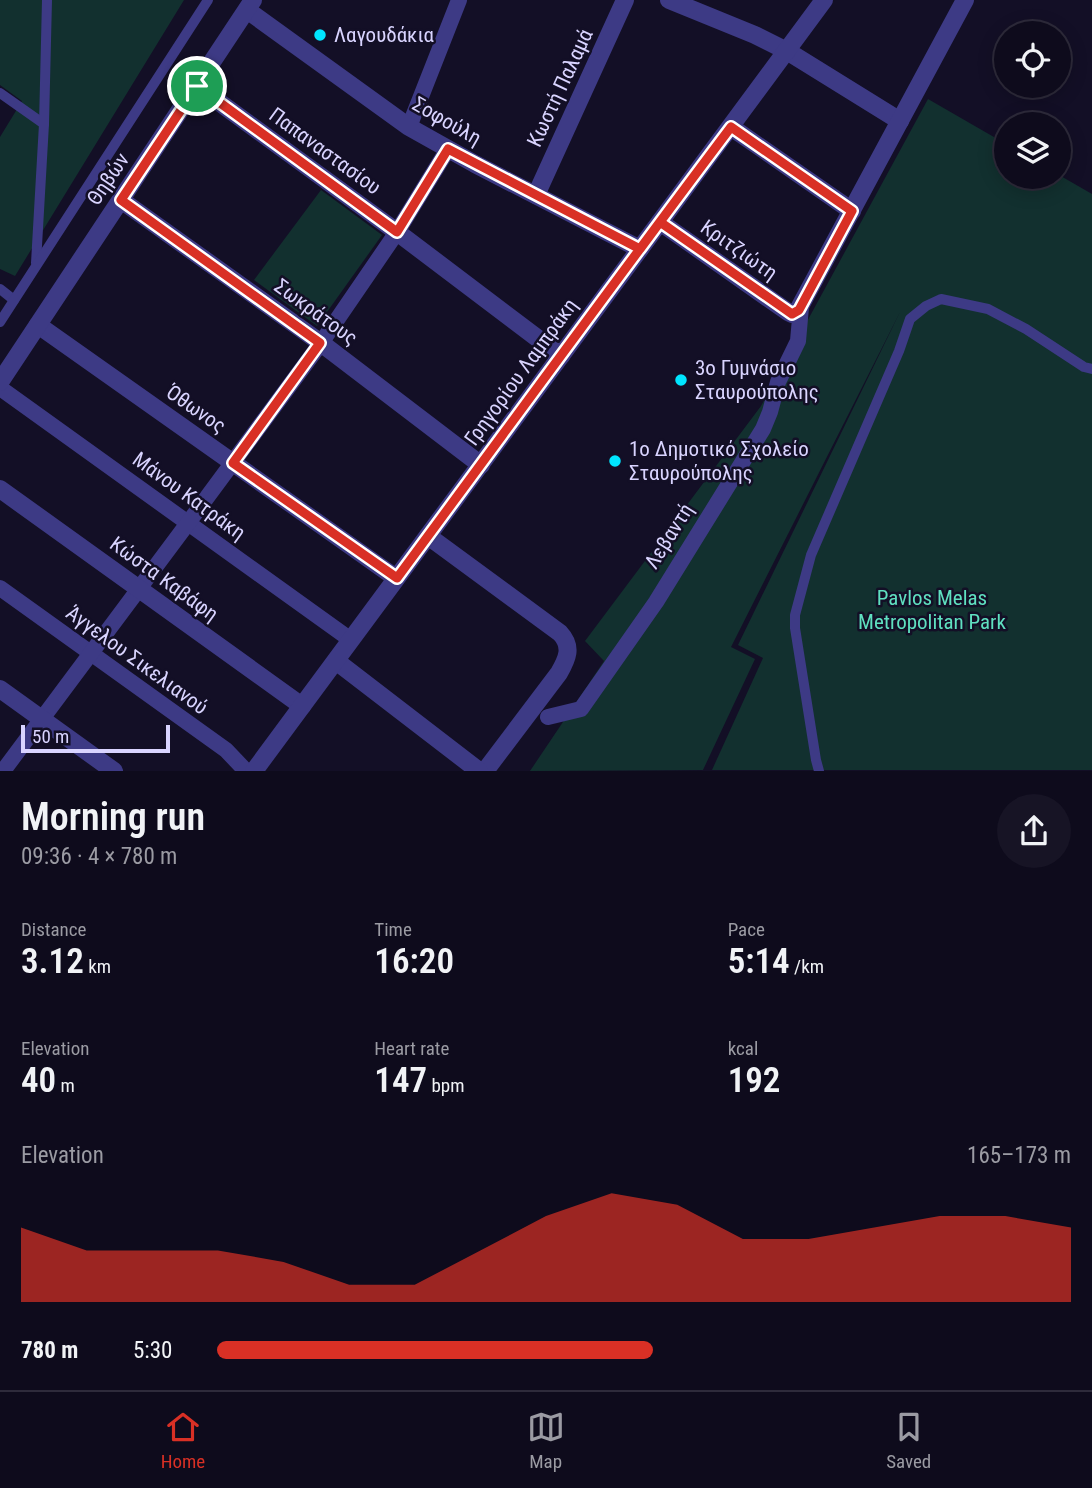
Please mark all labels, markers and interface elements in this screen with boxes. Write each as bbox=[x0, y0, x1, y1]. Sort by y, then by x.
map controls bbox=[994, 21, 1071, 189]
button: locate bbox=[994, 21, 1071, 98]
place label: Λαγουδάκια bbox=[334, 23, 435, 47]
street label: Κωστή Παλαμά bbox=[522, 25, 598, 151]
marker: Λαγουδάκια bbox=[312, 27, 328, 43]
pin bbox=[167, 56, 227, 116]
icon: arrive bbox=[178, 67, 216, 105]
street label: Σοφούλη bbox=[408, 92, 486, 150]
street label: Παπαναστασίου bbox=[265, 103, 385, 199]
button: layers bbox=[994, 112, 1071, 189]
street label: Θηβών bbox=[82, 148, 134, 210]
street label: Κριτζιώτη bbox=[696, 215, 782, 285]
street label: Σωκράτους bbox=[270, 274, 362, 350]
street label: Γρηγορίου Λαμπράκη bbox=[460, 294, 582, 450]
place label: 3ο Γυμνάσιο Σταυρούπολης bbox=[695, 356, 819, 404]
marker: 3ο Γυμνάσιο Σταυρούπολης bbox=[673, 372, 689, 388]
street label: Όθωνος bbox=[161, 379, 230, 438]
place label: 1ο Δημοτικό Σχολείο Σταυρούπολης bbox=[629, 437, 809, 485]
street label: Μάνου Κατράκη bbox=[128, 447, 250, 545]
marker: 1ο Δημοτικό Σχολείο Σταυρούπολης bbox=[607, 453, 623, 469]
street label: Λεβαντή bbox=[640, 499, 698, 573]
street label: Κώστα Καβάφη bbox=[105, 532, 223, 626]
park label: Pavlos Melas Metropolitan Park bbox=[858, 586, 1006, 634]
street label: Άγγελου Σικελιανού bbox=[62, 601, 212, 719]
scale bar bbox=[21, 722, 170, 753]
text: 50 m bbox=[32, 725, 69, 748]
button: share bbox=[997, 794, 1071, 868]
text: Morning run bbox=[21, 795, 205, 839]
text: 09:36 · 4 × 780 m bbox=[21, 843, 177, 870]
text: Distance bbox=[21, 918, 86, 941]
text: Time bbox=[374, 918, 412, 941]
text: Pace bbox=[728, 918, 765, 941]
text: 3.12 bbox=[21, 941, 84, 982]
text: 16:20 bbox=[374, 941, 454, 982]
text: 5:14 bbox=[728, 941, 790, 982]
text: km bbox=[84, 955, 111, 978]
text: /km bbox=[790, 955, 824, 978]
text: Elevation bbox=[21, 1037, 89, 1060]
text: Heart rate bbox=[374, 1037, 449, 1060]
text: kcal bbox=[728, 1037, 758, 1060]
text: 40 bbox=[21, 1060, 56, 1101]
text: 147 bbox=[374, 1060, 427, 1101]
text: 192 bbox=[728, 1060, 780, 1101]
text: m bbox=[56, 1074, 75, 1097]
text: bpm bbox=[427, 1074, 465, 1097]
text: Elevation bbox=[21, 1142, 104, 1169]
text: 165–173 m bbox=[967, 1142, 1071, 1169]
text: 780 m bbox=[21, 1337, 78, 1364]
text: 5:30 bbox=[133, 1337, 172, 1364]
tab: Home bbox=[161, 1408, 205, 1473]
tab: Map bbox=[527, 1408, 565, 1473]
tab: Saved bbox=[886, 1408, 931, 1473]

